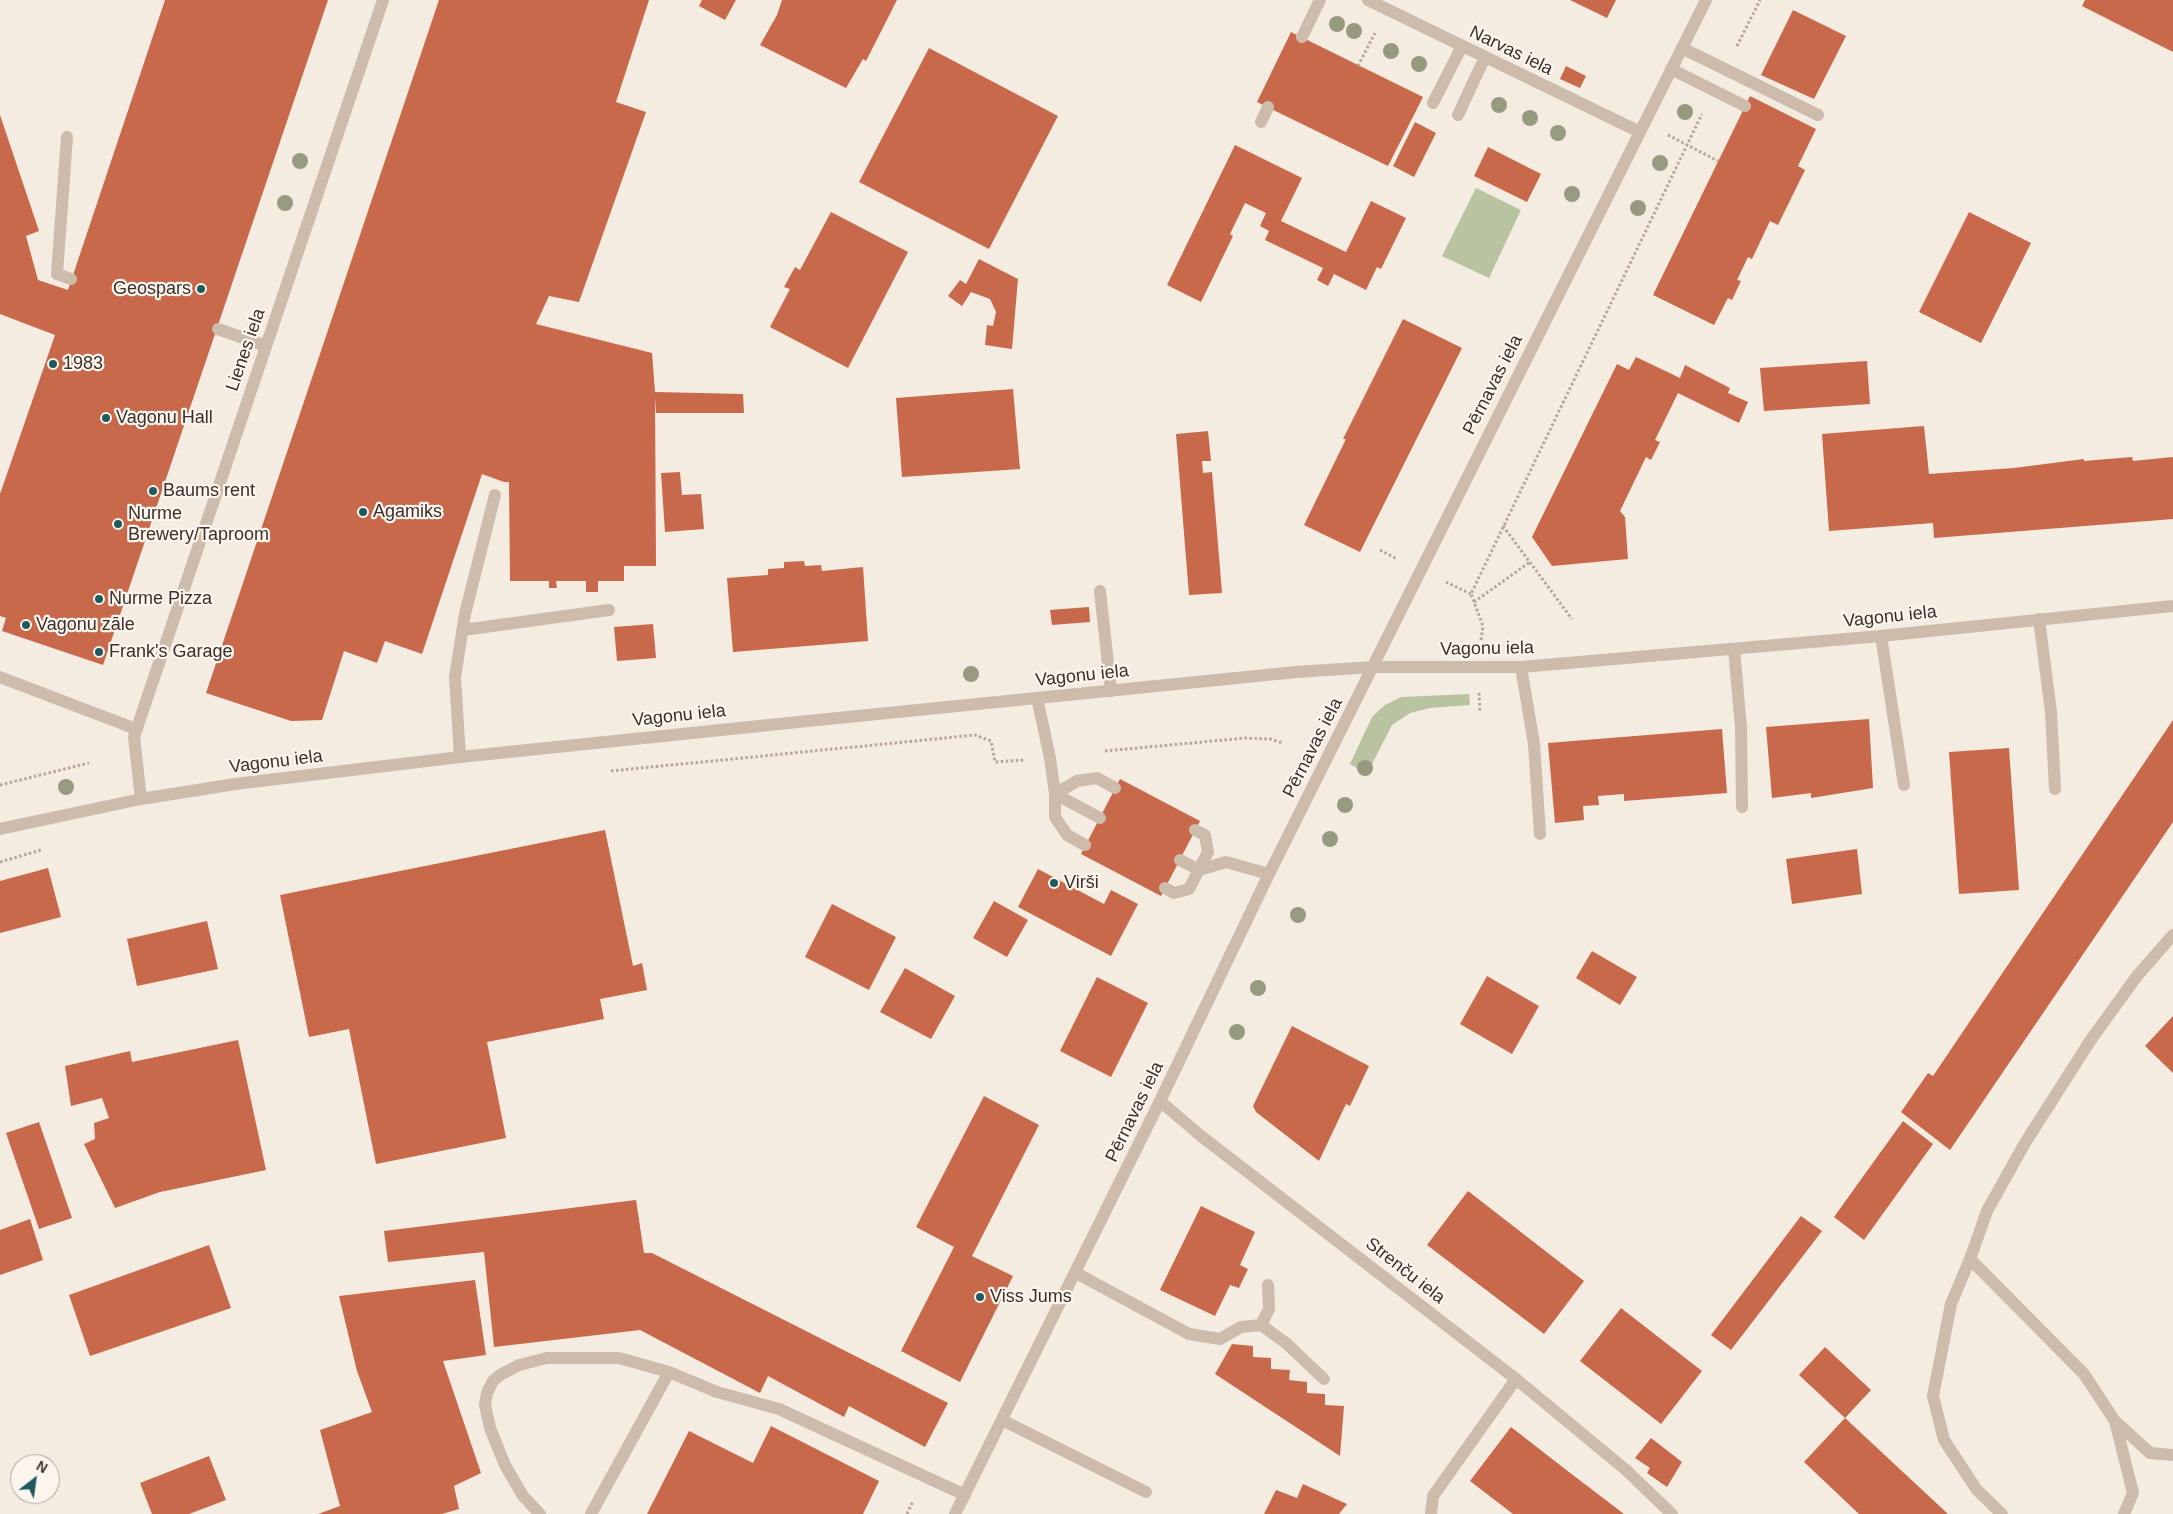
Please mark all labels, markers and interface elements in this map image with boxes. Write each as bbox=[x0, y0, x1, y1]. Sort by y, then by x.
street label: Narvas iela bbox=[1466, 22, 1556, 80]
place label: Geospars bbox=[113, 278, 191, 300]
marker: Geospars bbox=[195, 283, 207, 295]
street label: Lienes iela bbox=[222, 306, 270, 394]
street label: Pērnavas iela bbox=[1459, 332, 1527, 438]
place label: 1983 bbox=[63, 353, 103, 375]
marker: 1983 bbox=[47, 358, 59, 370]
place label: Vagonu Hall bbox=[116, 407, 213, 429]
marker: Vagonu Hall bbox=[100, 412, 112, 424]
place label: Baums rent bbox=[163, 480, 255, 502]
marker: Baums rent bbox=[147, 485, 159, 497]
place label: Agamiks bbox=[373, 501, 442, 523]
place label: Nurme Brewery/Taproom bbox=[128, 503, 269, 546]
marker: Agamiks bbox=[357, 506, 369, 518]
marker: Nurme Brewery/Taproom bbox=[112, 518, 124, 530]
place label: Nurme Pizza bbox=[109, 588, 212, 610]
marker: Nurme Pizza bbox=[93, 593, 105, 605]
street label: Vagonu iela bbox=[1842, 601, 1938, 633]
place label: Vagonu zāle bbox=[36, 614, 135, 636]
marker: Vagonu zāle bbox=[20, 619, 32, 631]
street label: Vagonu iela bbox=[1440, 637, 1534, 661]
place label: Frank's Garage bbox=[109, 641, 232, 663]
marker: Frank's Garage bbox=[93, 646, 105, 658]
street label: Vagonu iela bbox=[1034, 660, 1130, 692]
street label: Pērnavas iela bbox=[1279, 695, 1347, 801]
street label: Vagonu iela bbox=[631, 700, 727, 732]
street label: Vagonu iela bbox=[228, 746, 324, 778]
place label: Virši bbox=[1064, 872, 1099, 894]
marker: Virši bbox=[1048, 877, 1060, 889]
street label: Pērnavas iela bbox=[1101, 1058, 1169, 1166]
street label: Strenču iela bbox=[1361, 1233, 1449, 1309]
place label: Viss Jums bbox=[990, 1286, 1072, 1308]
marker: Viss Jums bbox=[974, 1291, 986, 1303]
north arrow bbox=[10, 1454, 60, 1504]
text: N bbox=[34, 1457, 50, 1476]

